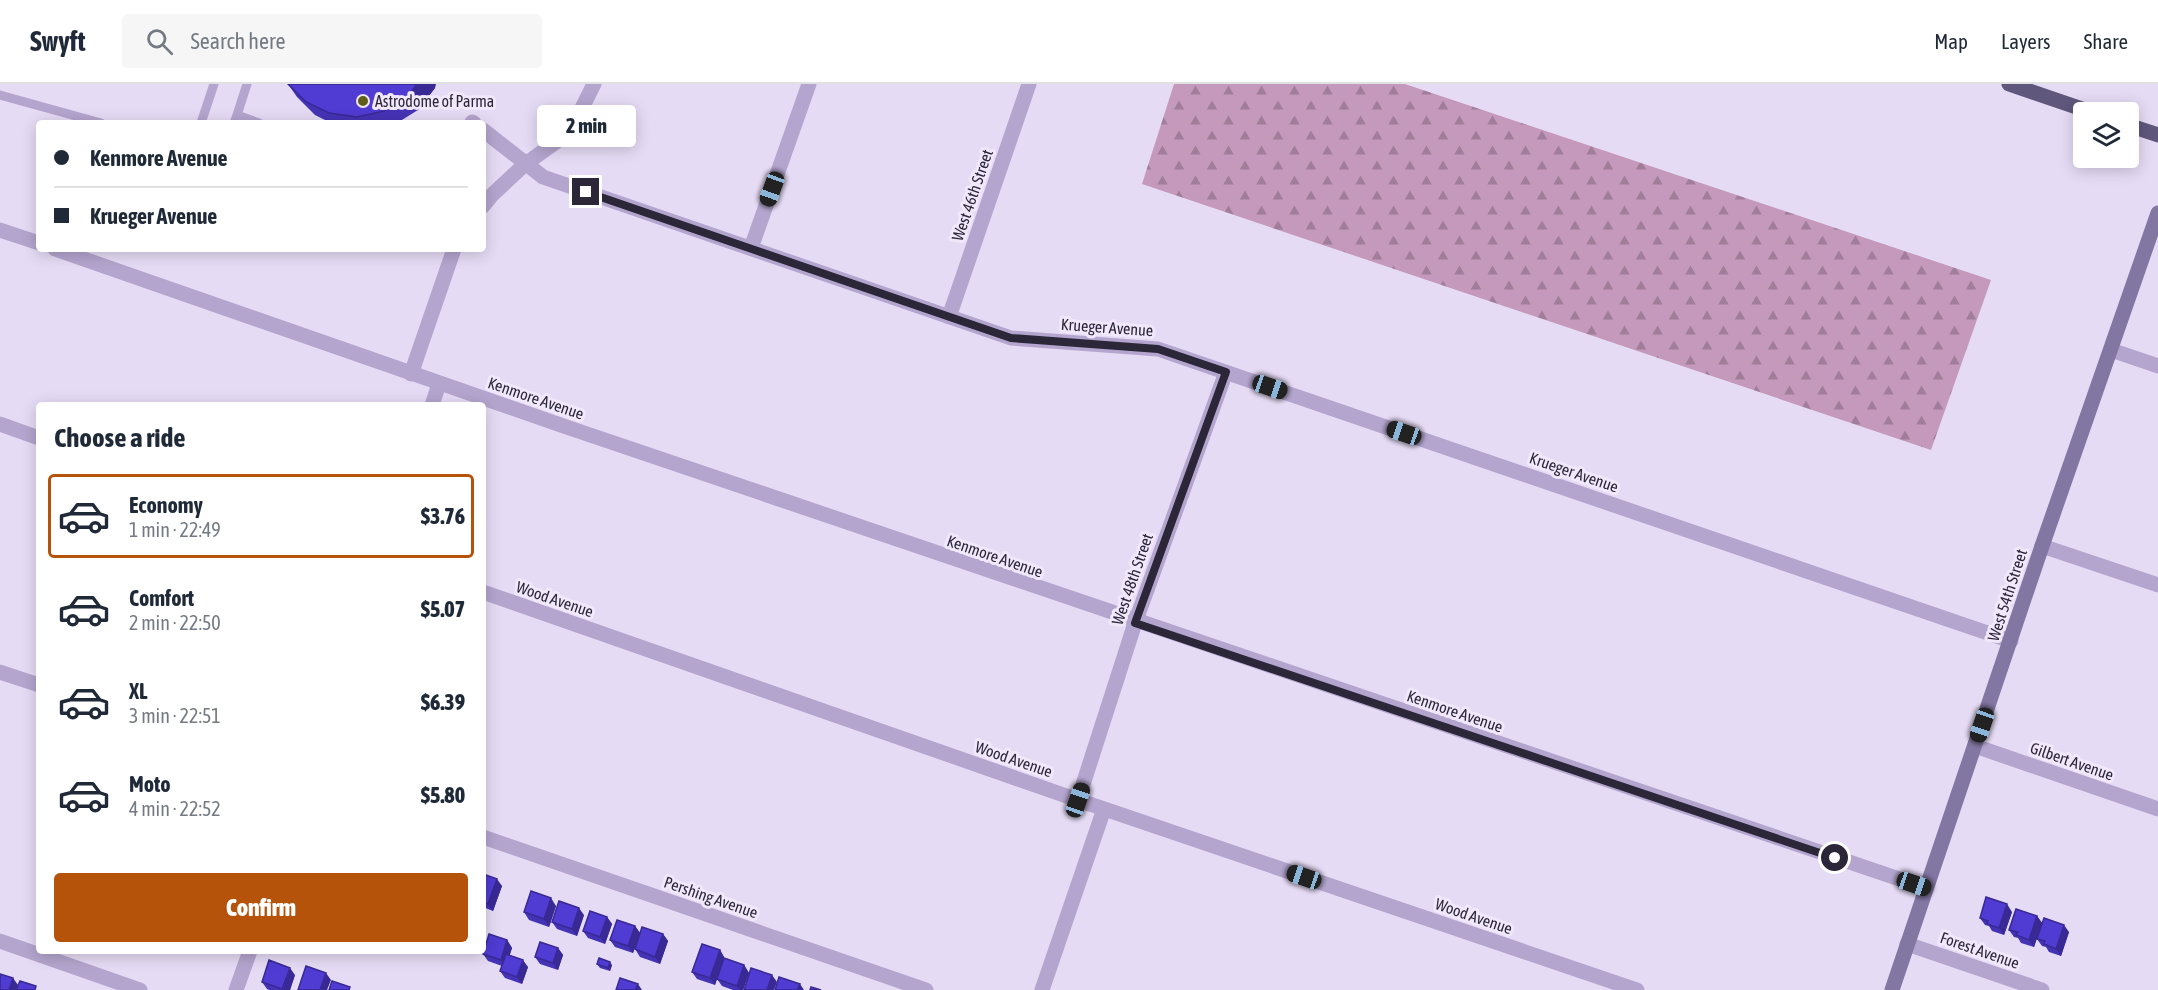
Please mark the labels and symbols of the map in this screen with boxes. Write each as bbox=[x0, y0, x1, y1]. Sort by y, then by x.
place label: Astrodome of Parma bbox=[375, 92, 494, 110]
marker: Astrodome of Parma bbox=[356, 94, 370, 108]
callout: 2 min bbox=[536, 105, 636, 147]
street label: West 46th Street bbox=[948, 147, 996, 243]
car bbox=[757, 169, 787, 209]
route end bbox=[572, 178, 599, 205]
street label: Krueger Avenue bbox=[1060, 315, 1154, 340]
street label: Kenmore Avenue bbox=[486, 373, 586, 423]
car bbox=[1250, 373, 1290, 401]
car bbox=[1384, 419, 1424, 447]
street label: Krueger Avenue bbox=[1527, 448, 1621, 497]
street label: Kenmore Avenue bbox=[945, 531, 1045, 581]
street label: West 48th Street bbox=[1108, 531, 1156, 627]
street label: West 54th Street bbox=[1984, 546, 2030, 643]
street label: Wood Avenue bbox=[514, 577, 596, 621]
street label: Kenmore Avenue bbox=[1405, 686, 1505, 736]
car bbox=[1968, 705, 1996, 745]
street label: Wood Avenue bbox=[973, 737, 1055, 781]
street label: Gilbert Avenue bbox=[2028, 738, 2116, 784]
car bbox=[1064, 780, 1092, 820]
route start bbox=[1821, 844, 1848, 871]
car bbox=[1284, 863, 1324, 891]
car bbox=[1894, 870, 1934, 898]
street label: Pershing Avenue bbox=[661, 873, 760, 922]
street label: Wood Avenue bbox=[1433, 894, 1515, 938]
street label: Forest Avenue bbox=[1938, 928, 2022, 972]

